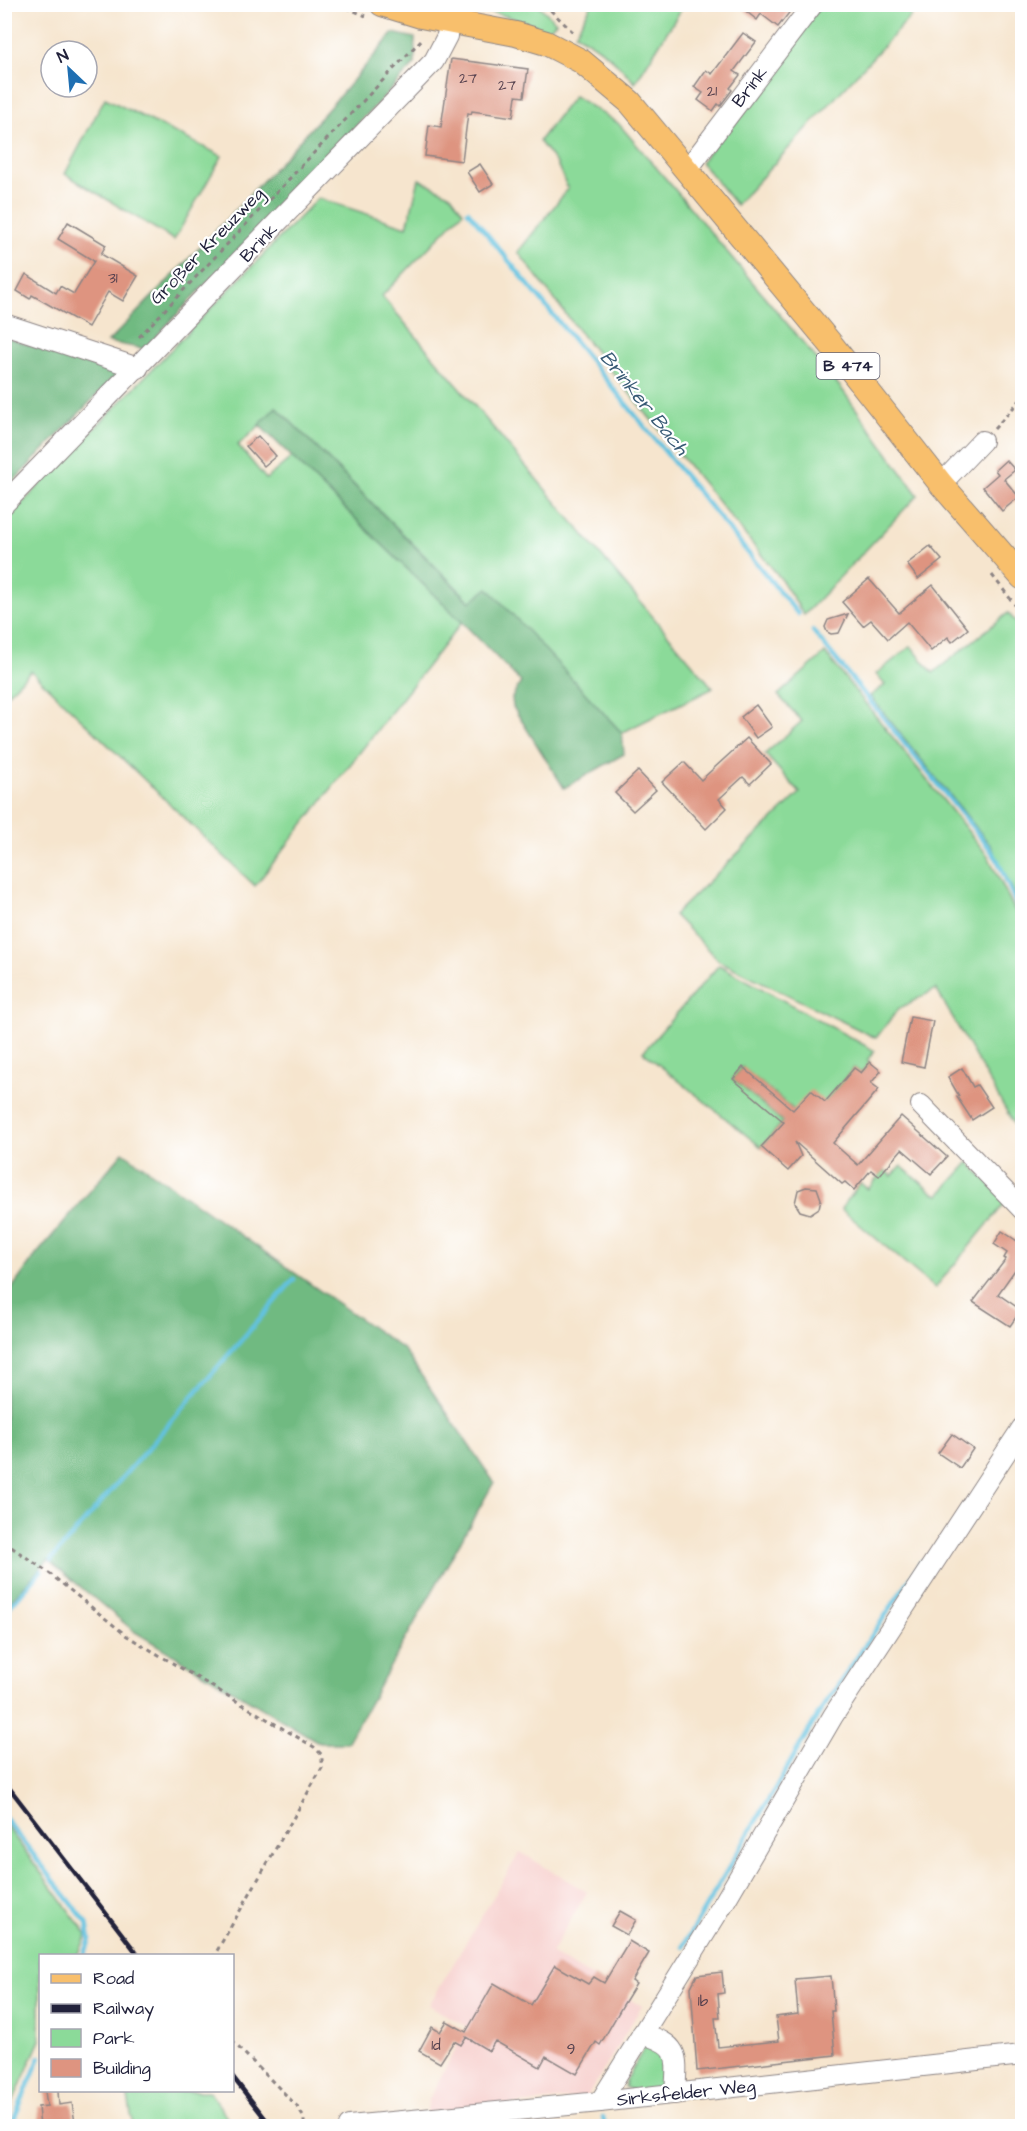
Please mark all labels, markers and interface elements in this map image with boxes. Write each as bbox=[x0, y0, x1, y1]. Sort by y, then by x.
north arrow bbox=[39, 39, 99, 99]
text: N bbox=[54, 44, 72, 69]
street label: Brink bbox=[726, 61, 774, 113]
house number: 27 bbox=[459, 68, 477, 89]
house number: 27 bbox=[498, 75, 516, 96]
house number: 21 bbox=[707, 81, 717, 102]
street label: Großer Kreuzweg bbox=[144, 182, 270, 311]
street label: Brink bbox=[234, 218, 284, 268]
house number: 31 bbox=[108, 268, 118, 289]
water label: Brinker Bach bbox=[593, 345, 696, 462]
road number: B 474 bbox=[816, 353, 880, 379]
legend bbox=[39, 1954, 234, 2092]
text: Road bbox=[93, 1966, 134, 1991]
house number: 1b bbox=[698, 1991, 709, 2012]
text: Railway bbox=[93, 1996, 154, 2022]
text: Park bbox=[93, 2026, 135, 2051]
house number: 1d bbox=[431, 2035, 441, 2056]
house number: 9 bbox=[567, 2039, 575, 2060]
text: Building bbox=[93, 2056, 151, 2082]
street label: Sirksfelder Weg bbox=[615, 2073, 757, 2114]

